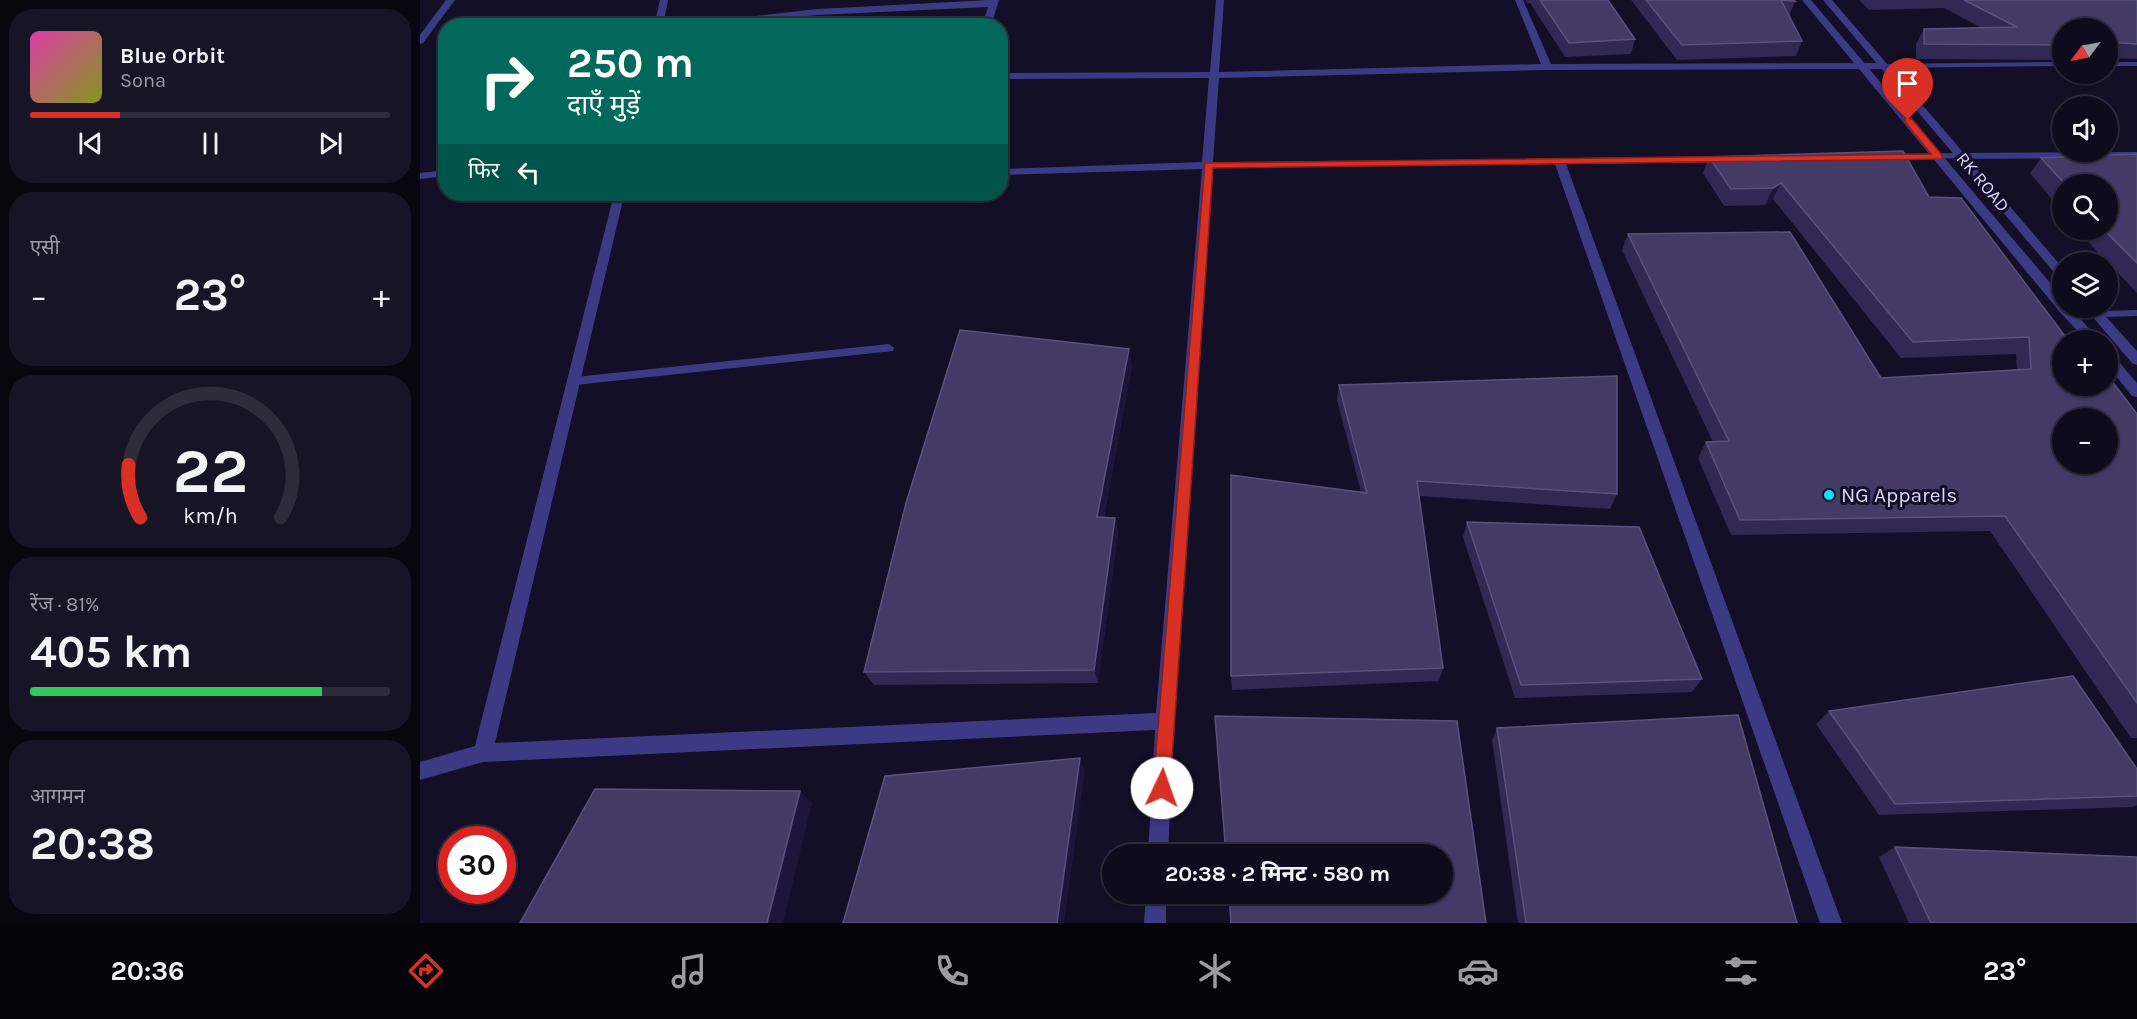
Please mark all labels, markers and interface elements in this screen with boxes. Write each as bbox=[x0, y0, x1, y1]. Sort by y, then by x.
north arrow bbox=[2052, 18, 2118, 84]
map controls bbox=[2052, 18, 2118, 474]
text: 250 m bbox=[567, 38, 694, 88]
icon: right bbox=[468, 42, 546, 120]
text: Blue Orbit bbox=[120, 43, 225, 69]
pin bbox=[1882, 58, 1933, 120]
icon: arrive bbox=[1891, 67, 1924, 100]
text: Sona bbox=[120, 69, 166, 92]
text: दाएँ मुड़ें bbox=[567, 89, 640, 121]
button: sound bbox=[2052, 96, 2118, 162]
icon: previous bbox=[74, 127, 107, 160]
icon: pause bbox=[194, 127, 227, 160]
icon: next bbox=[314, 127, 347, 160]
street label: RK ROAD bbox=[1952, 148, 2014, 216]
icon: left bbox=[512, 156, 545, 189]
text: फिर bbox=[468, 158, 500, 184]
button: search bbox=[2052, 174, 2118, 240]
text: एसी bbox=[30, 236, 60, 259]
button: layers bbox=[2052, 252, 2118, 318]
text: 23° bbox=[174, 269, 246, 321]
text: − bbox=[30, 277, 47, 315]
text: + bbox=[373, 277, 390, 315]
button: + bbox=[2052, 330, 2118, 396]
button: − bbox=[2052, 408, 2118, 474]
text: 22 bbox=[172, 436, 248, 509]
place label: NG Apparels bbox=[1841, 483, 1957, 507]
marker: NG Apparels bbox=[1822, 488, 1836, 502]
text: km/h bbox=[183, 504, 237, 529]
text: रेंज · 81% bbox=[30, 593, 100, 616]
text: 405 km bbox=[30, 626, 192, 678]
position arrow bbox=[1130, 756, 1194, 820]
text: आगमन bbox=[30, 785, 85, 808]
text: 20:38 bbox=[30, 818, 155, 870]
speed limit sign: 30 bbox=[438, 826, 516, 904]
text: 20:38 · 2 मिनट · 580 m bbox=[1165, 861, 1390, 887]
icon: directions bbox=[405, 950, 447, 992]
icon: music bbox=[668, 950, 710, 992]
icon: phone bbox=[931, 950, 973, 992]
icon: climate bbox=[1194, 950, 1236, 992]
icon: car bbox=[1457, 950, 1499, 992]
icon: filters bbox=[1720, 950, 1762, 992]
text: 20:36 bbox=[110, 955, 184, 987]
text: 23° bbox=[1983, 955, 2027, 987]

